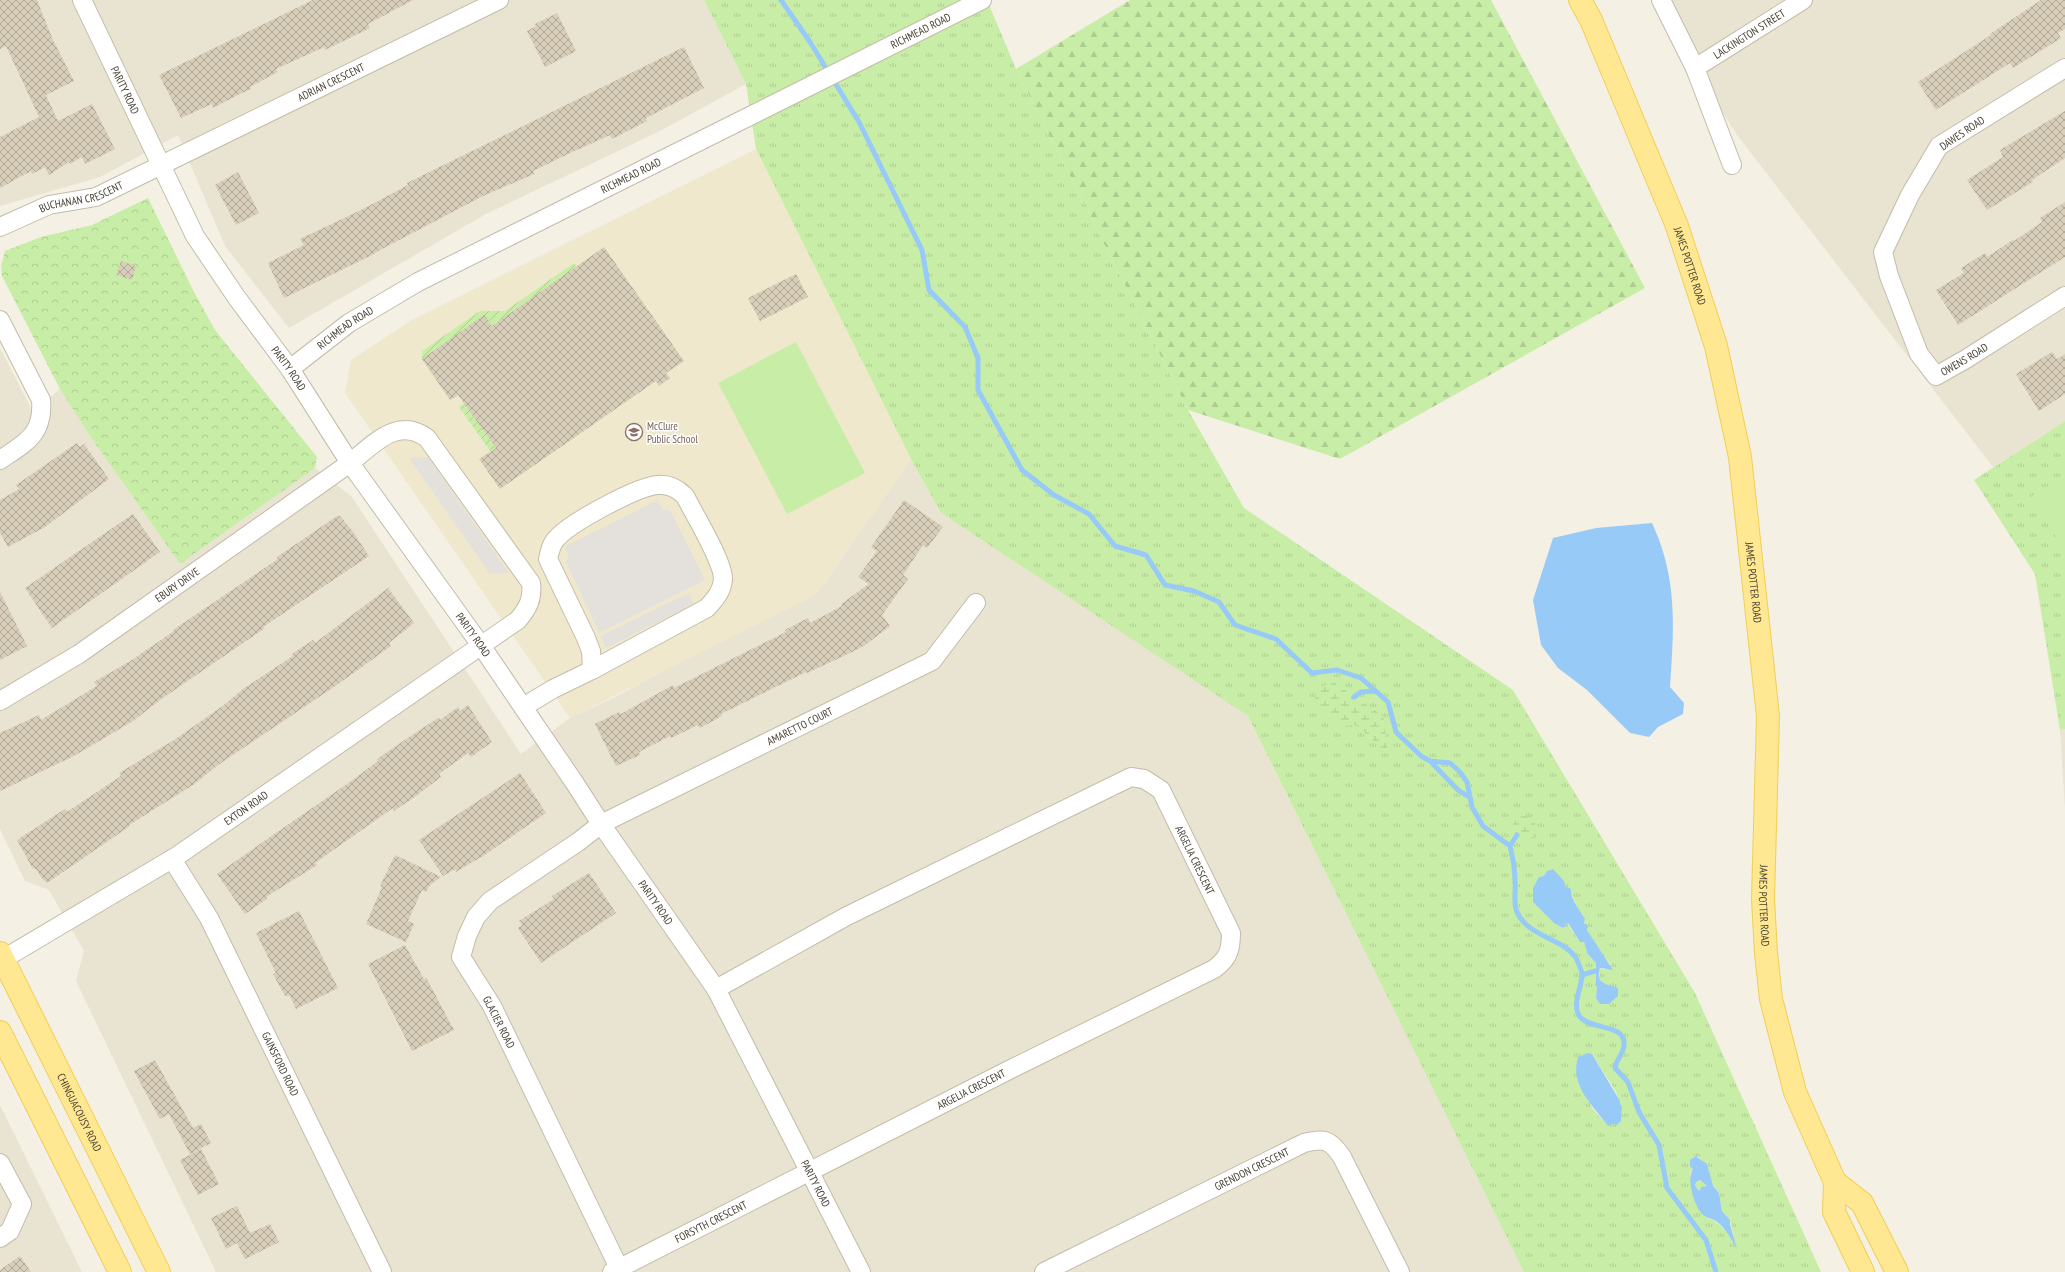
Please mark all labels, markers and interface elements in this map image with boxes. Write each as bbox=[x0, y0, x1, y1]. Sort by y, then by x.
street label: LACKINGTON STREET bbox=[1711, 6, 1788, 62]
street label: RICHMEAD ROAD bbox=[888, 10, 953, 52]
street label: ADRIAN CRESCENT bbox=[295, 60, 367, 104]
street label: PARITY ROAD bbox=[108, 64, 143, 116]
street label: DAWES ROAD bbox=[1937, 113, 1987, 153]
street label: RICHMEAD ROAD bbox=[598, 155, 664, 197]
street label: BUCHANAN CRESCENT bbox=[37, 178, 125, 216]
street label: JAMES POTTER ROAD bbox=[1670, 224, 1709, 307]
street label: RICHMEAD ROAD bbox=[314, 303, 376, 352]
street label: OWENS ROAD bbox=[1938, 340, 1991, 379]
street label: PARITY ROAD bbox=[268, 343, 309, 394]
place label: McClure Public School bbox=[647, 419, 698, 446]
school or university icon: McClure Public School bbox=[624, 422, 644, 442]
street label: JAMES POTTER ROAD bbox=[1742, 540, 1765, 624]
street label: EBURY DRIVE bbox=[152, 564, 202, 605]
street label: PARITY ROAD bbox=[453, 610, 494, 660]
street label: AMARETTO COURT bbox=[765, 704, 835, 748]
street label: EXTON ROAD bbox=[221, 788, 271, 828]
street label: ARGELIA CRESCENT bbox=[1172, 823, 1218, 897]
street label: JAMES POTTER ROAD bbox=[1756, 864, 1773, 947]
street label: PARITY ROAD bbox=[635, 877, 676, 928]
street label: GLACIER ROAD bbox=[480, 994, 518, 1051]
street label: GAINSFORD ROAD bbox=[259, 1030, 302, 1098]
street label: ARGELIA CRESCENT bbox=[935, 1066, 1008, 1112]
street label: CHINGUACOUSY ROAD bbox=[54, 1071, 105, 1154]
street label: GRENDON CRESCENT bbox=[1212, 1144, 1292, 1193]
street label: PARITY ROAD bbox=[798, 1158, 834, 1210]
street label: FORSYTH CRESCENT bbox=[673, 1197, 749, 1246]

